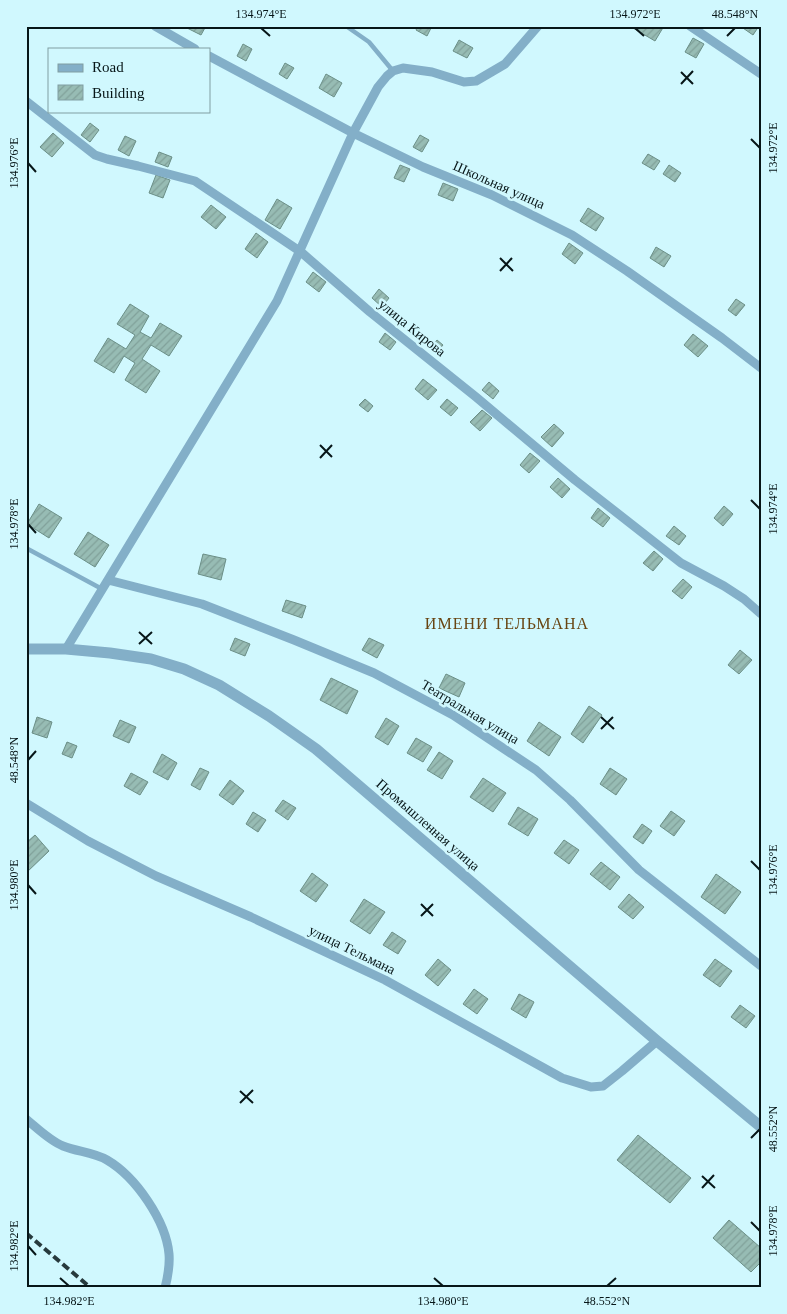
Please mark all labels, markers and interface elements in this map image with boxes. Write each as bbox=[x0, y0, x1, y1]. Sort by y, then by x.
text: 134.974°E bbox=[235, 7, 287, 21]
text: 134.972°E bbox=[609, 7, 661, 21]
text: 48.548°N bbox=[712, 7, 759, 21]
legend bbox=[48, 48, 210, 112]
text: Road bbox=[92, 59, 124, 75]
text: Building bbox=[92, 85, 145, 101]
text: 134.972°E bbox=[766, 122, 780, 174]
text: 134.976°E bbox=[7, 137, 21, 189]
street label: Школьная улица bbox=[451, 158, 548, 212]
street label: улица Кирова bbox=[376, 297, 449, 360]
text: 134.974°E bbox=[766, 483, 780, 535]
text: 134.978°E bbox=[7, 498, 21, 550]
district label: ИМЕНИ ТЕЛЬМАНА bbox=[425, 615, 589, 632]
street label: Театральная улица bbox=[418, 677, 522, 748]
text: 48.548°N bbox=[7, 736, 21, 783]
street label: Промышленная улица bbox=[373, 776, 483, 874]
text: 134.976°E bbox=[766, 844, 780, 896]
text: 134.980°E bbox=[7, 859, 21, 911]
street label: улица Тельмана bbox=[306, 923, 398, 978]
text: 48.552°N bbox=[766, 1105, 780, 1152]
text: 134.978°E bbox=[766, 1205, 780, 1257]
text: 134.982°E bbox=[7, 1220, 21, 1272]
text: 134.982°E bbox=[43, 1294, 95, 1308]
text: 134.980°E bbox=[417, 1294, 469, 1308]
text: 48.552°N bbox=[584, 1294, 631, 1308]

